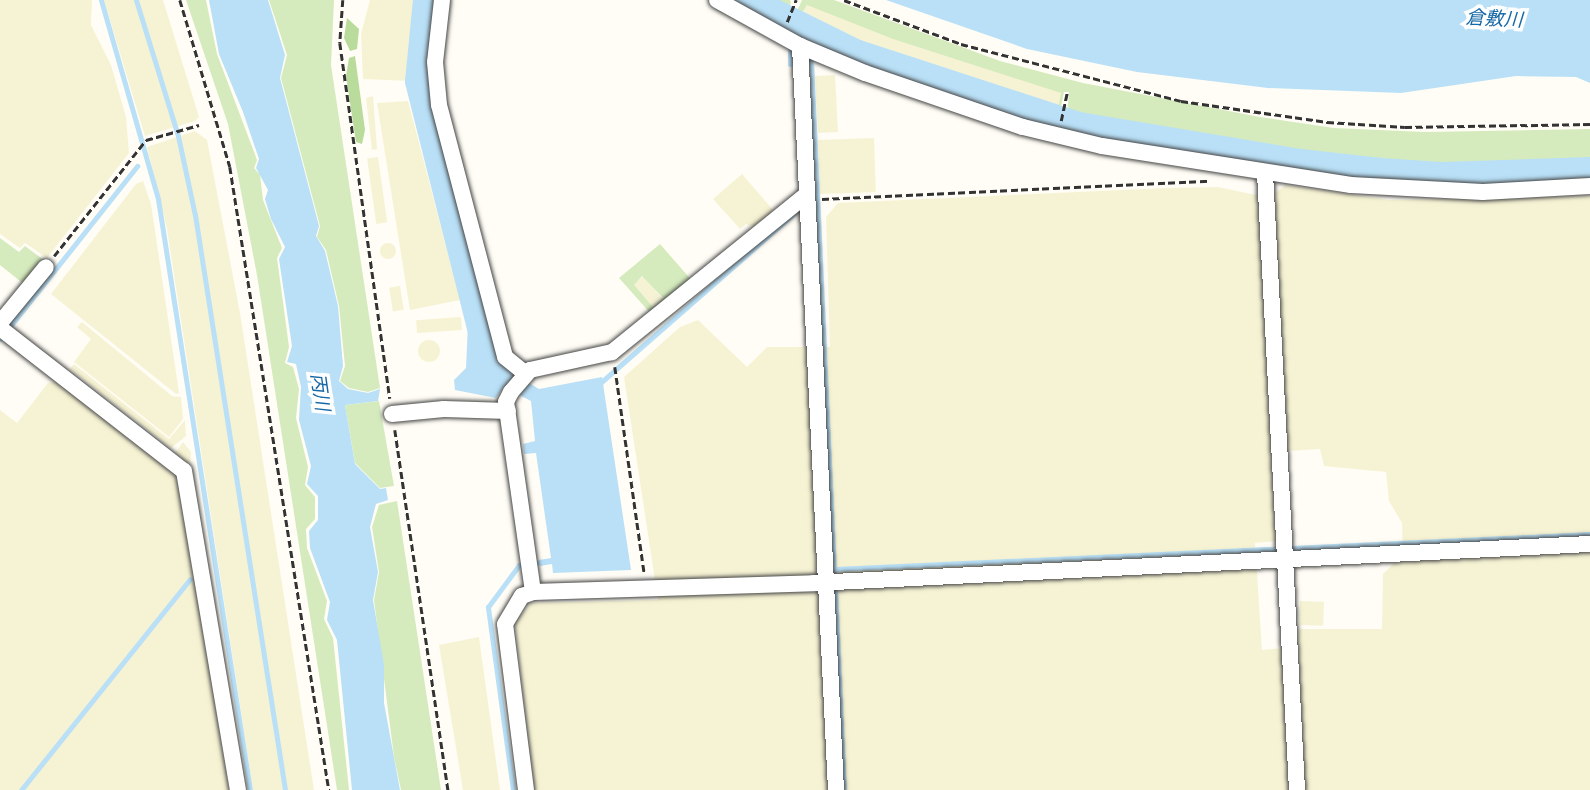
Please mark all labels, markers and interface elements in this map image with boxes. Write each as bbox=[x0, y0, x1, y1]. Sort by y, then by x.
water label: 倉敷川 bbox=[1465, 6, 1523, 32]
water label: 丙川 bbox=[306, 372, 334, 412]

